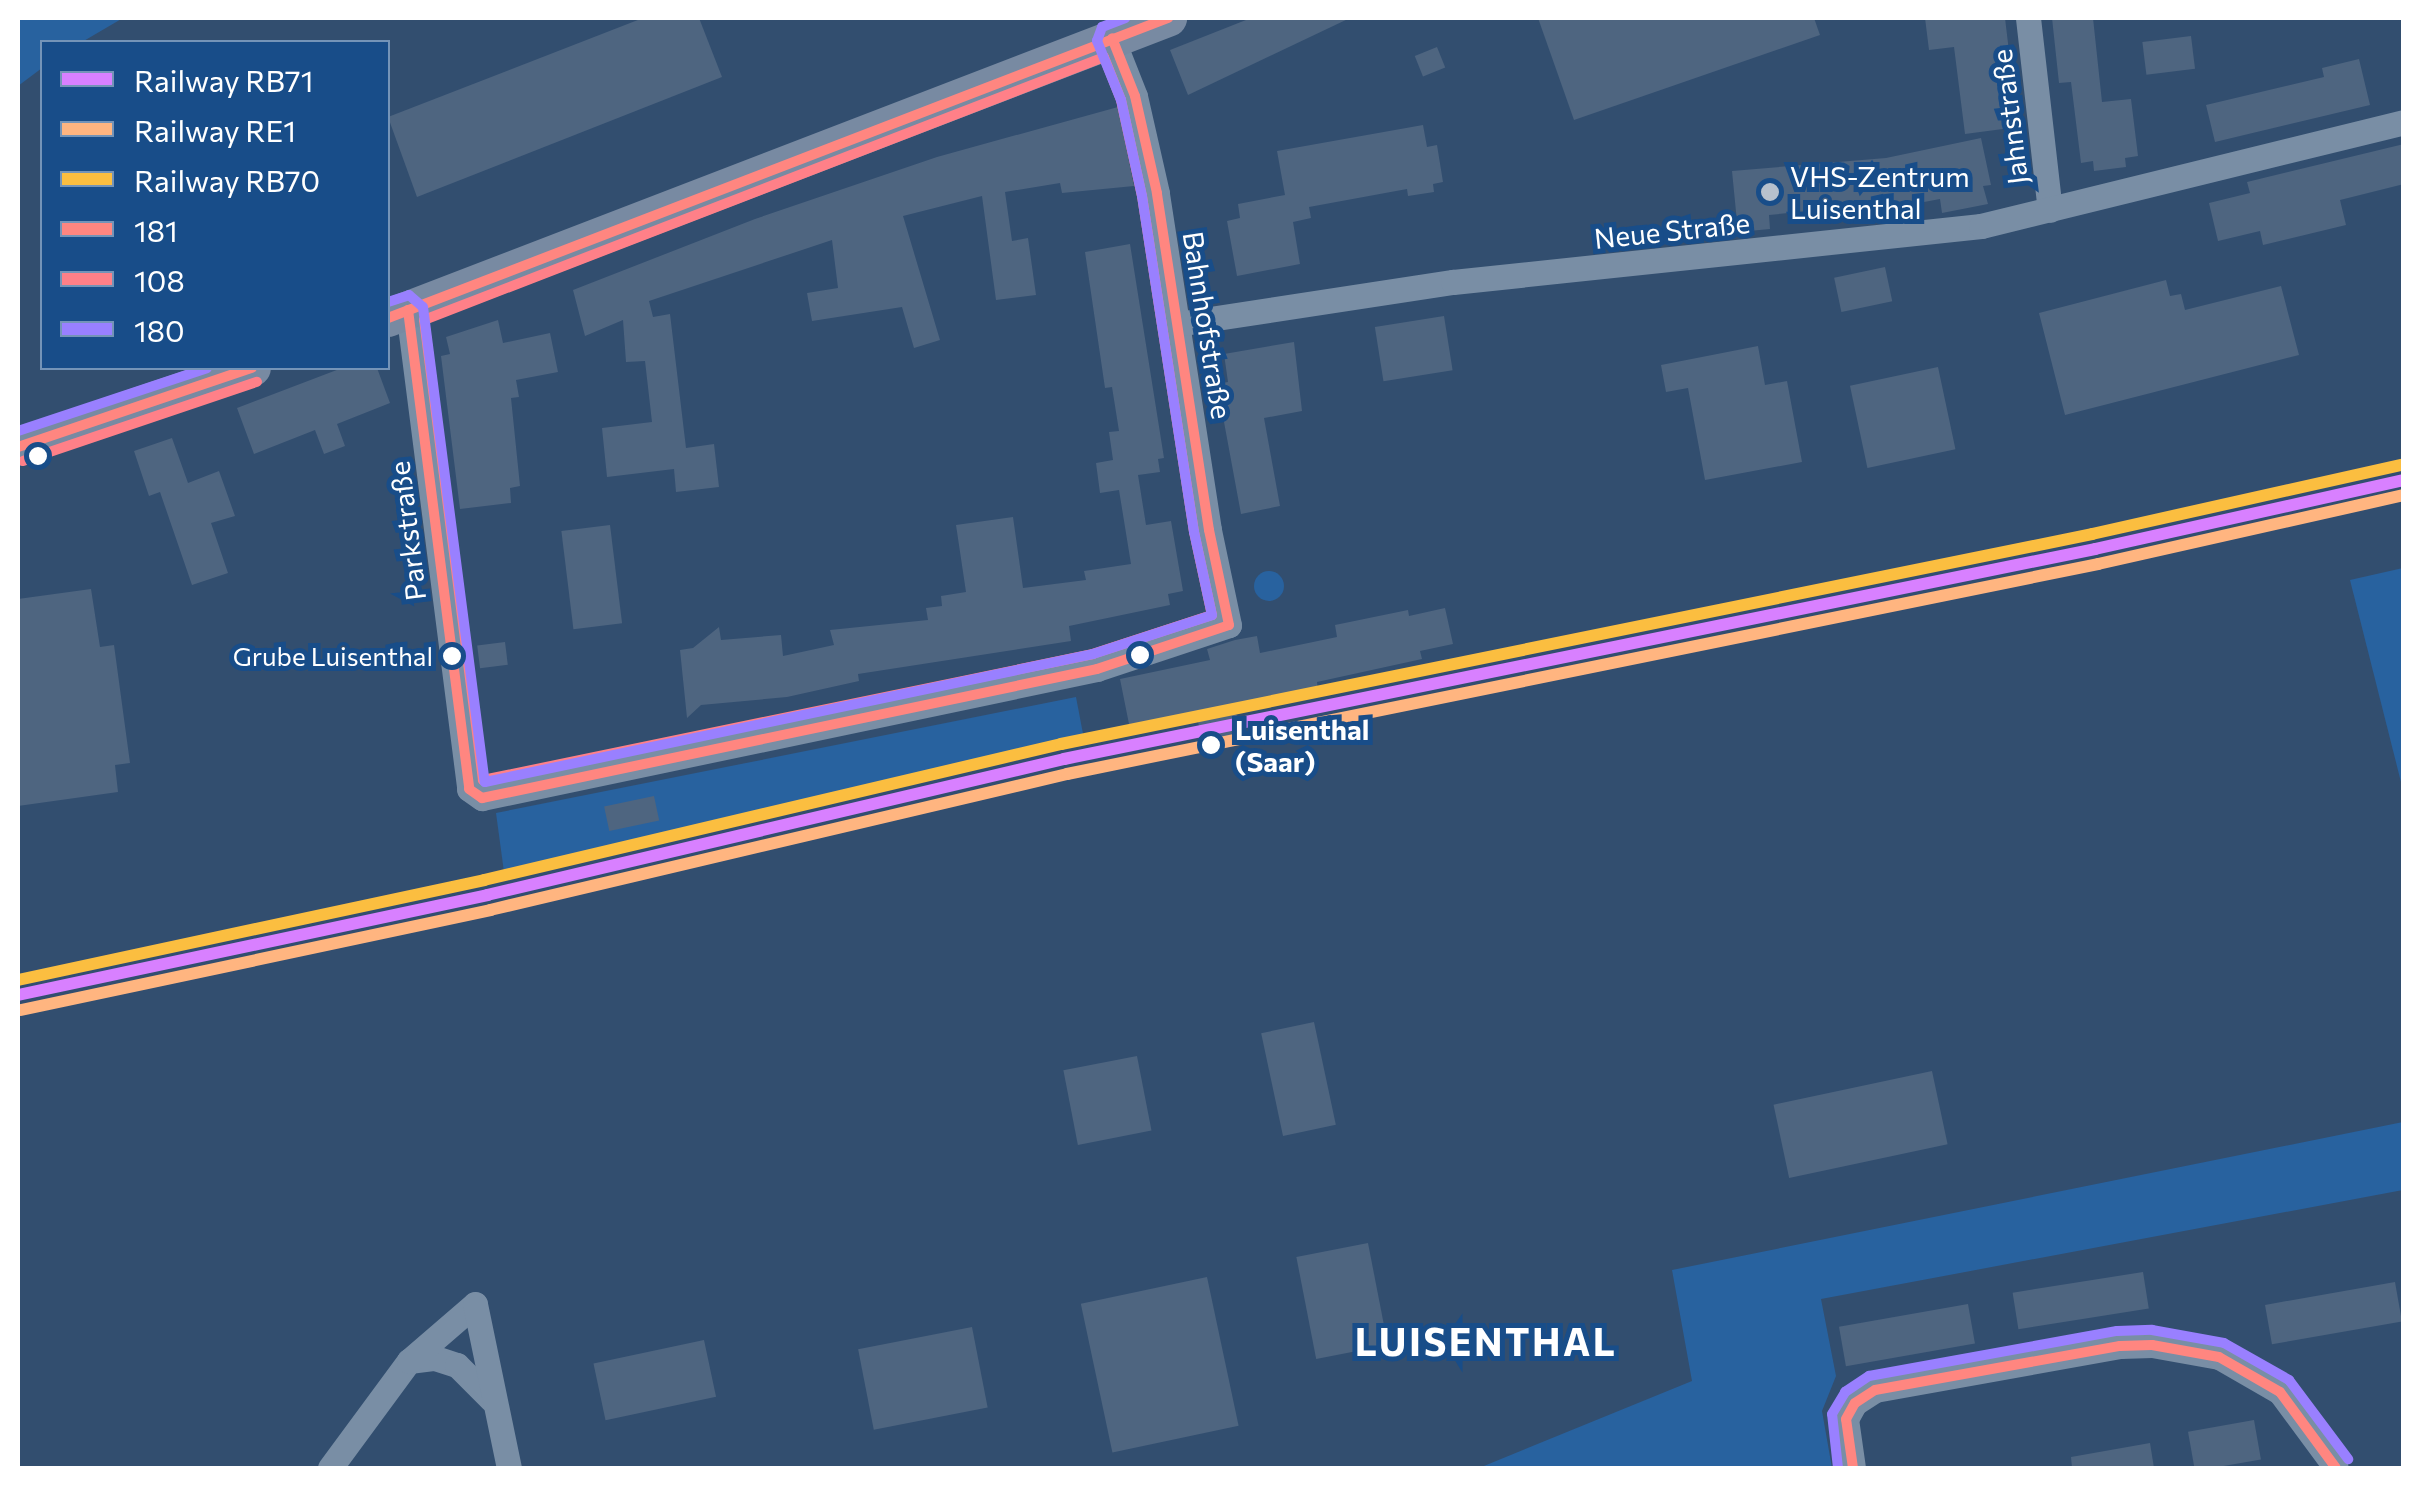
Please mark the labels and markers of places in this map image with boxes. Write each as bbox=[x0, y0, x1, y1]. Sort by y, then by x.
place label: VHS-Zentrum Luisenthal bbox=[1790, 159, 1970, 225]
marker: VHS-Zentrum Luisenthal bbox=[1759, 181, 1781, 203]
unlabelled marker bbox=[28, 446, 48, 466]
place label: Grube Luisenthal bbox=[233, 640, 433, 672]
unlabelled marker bbox=[1130, 645, 1150, 665]
marker: Grube Luisenthal bbox=[442, 646, 462, 666]
place label: Luisenthal (Saar) bbox=[1235, 712, 1369, 778]
marker: Luisenthal (Saar) bbox=[1196, 730, 1226, 760]

